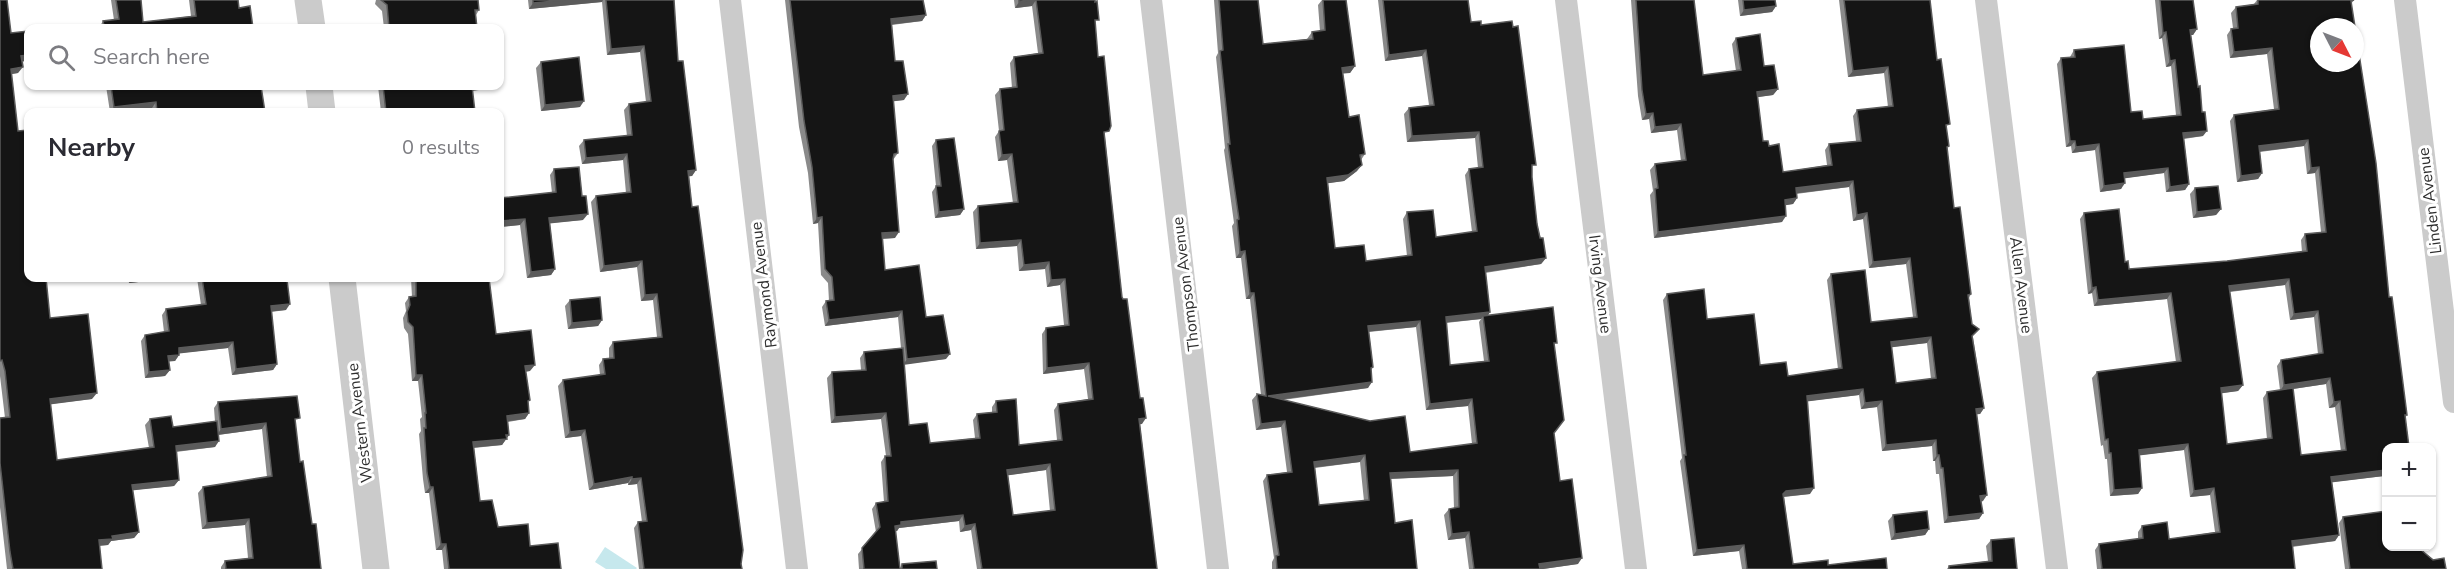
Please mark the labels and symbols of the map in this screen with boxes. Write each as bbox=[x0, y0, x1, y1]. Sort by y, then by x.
north arrow bbox=[2310, 18, 2364, 72]
street label: Linden Avenue bbox=[2413, 146, 2447, 255]
street label: Thompson Avenue bbox=[1167, 216, 1205, 352]
street label: Raymond Avenue bbox=[745, 221, 783, 349]
street label: Irving Avenue bbox=[1583, 234, 1617, 335]
street label: Allen Avenue bbox=[2004, 236, 2038, 335]
street label: Western Avenue bbox=[342, 362, 378, 484]

